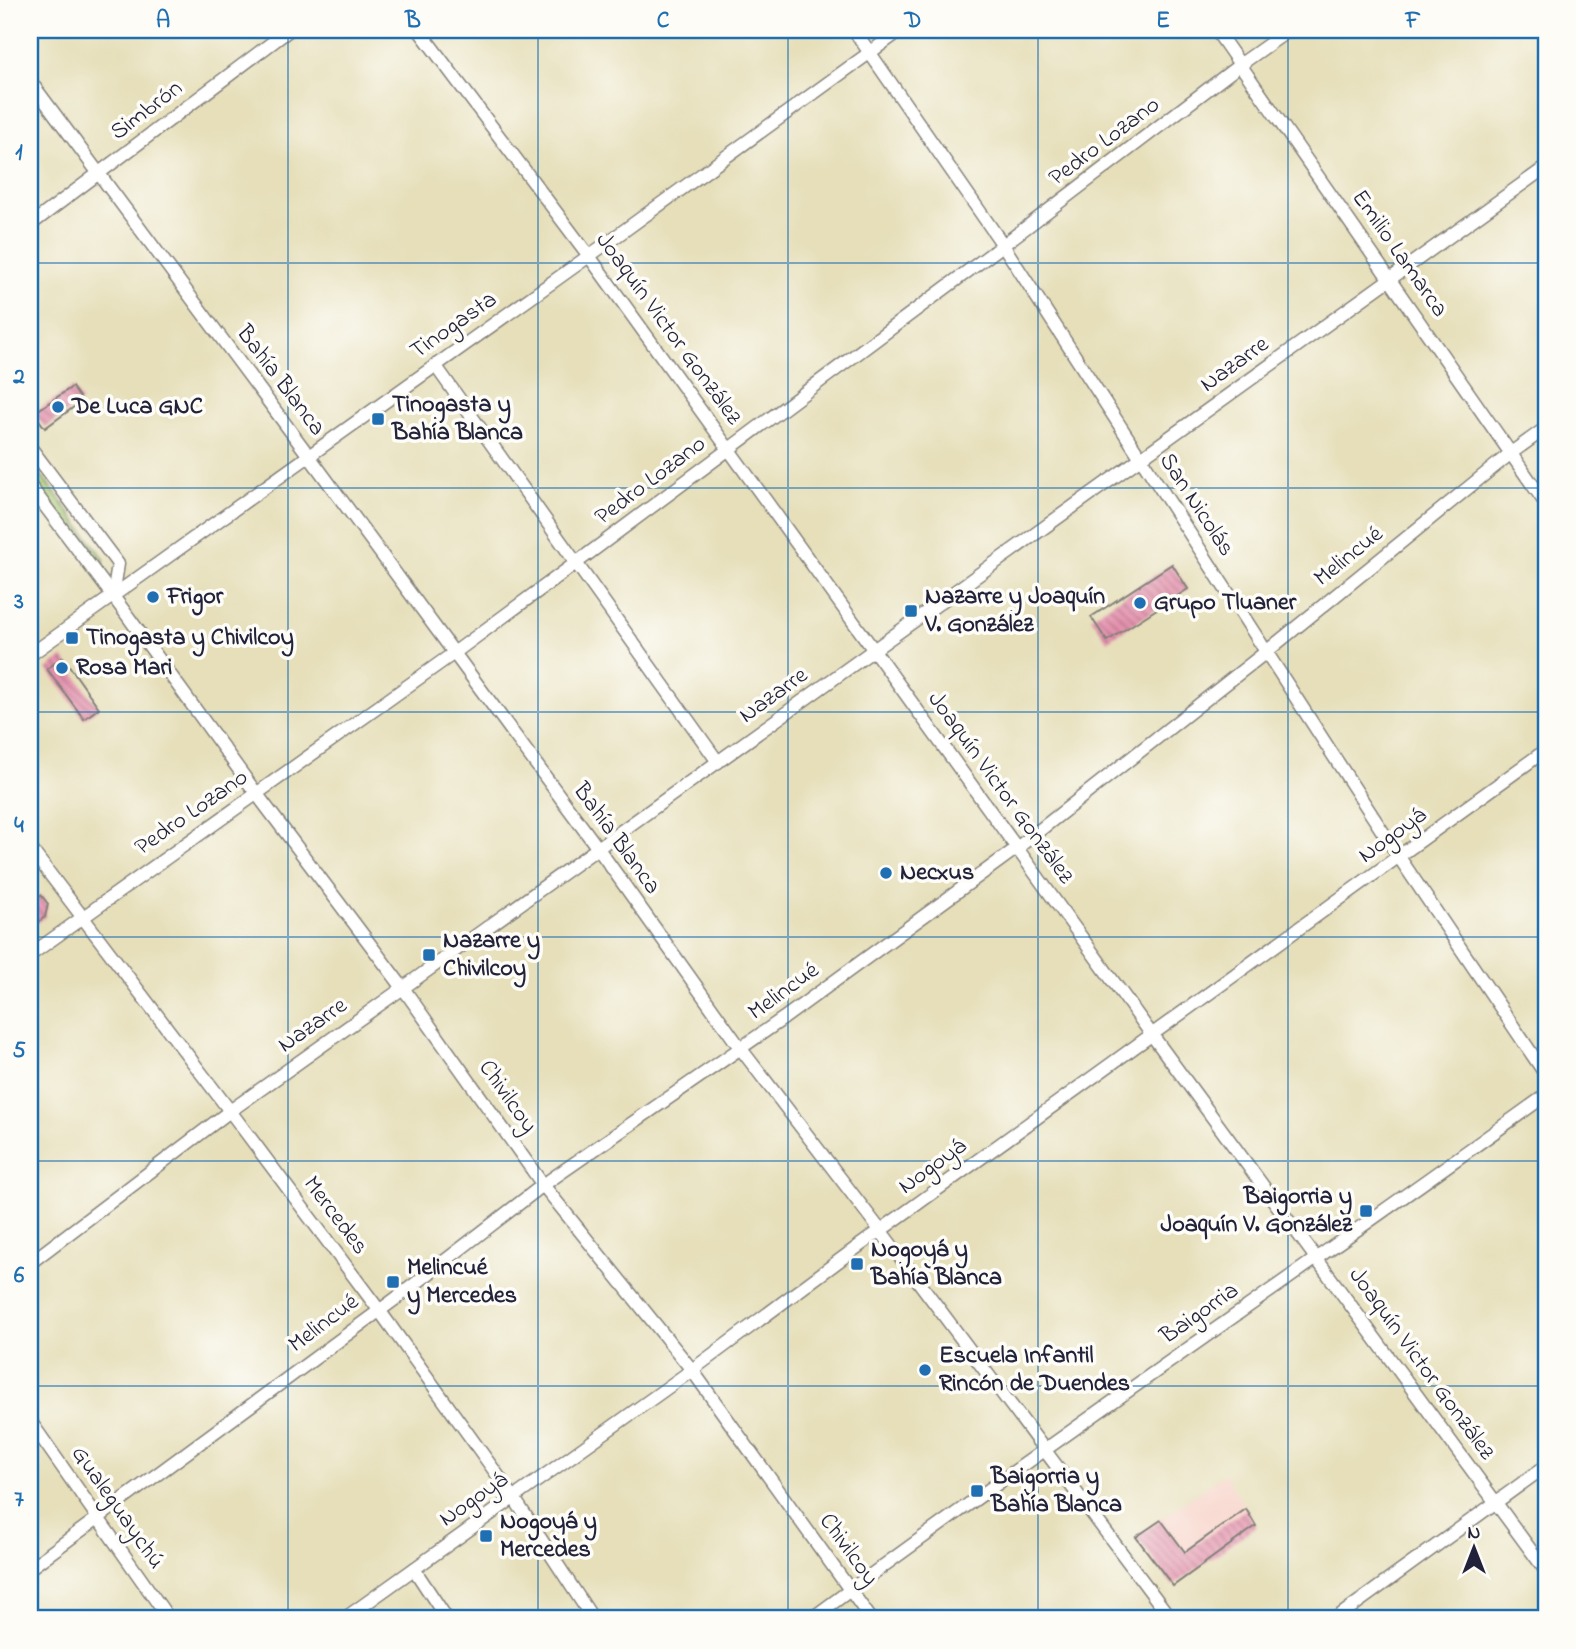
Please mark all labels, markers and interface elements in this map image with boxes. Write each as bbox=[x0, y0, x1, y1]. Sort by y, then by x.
text: A bbox=[156, 5, 170, 38]
text: B bbox=[404, 5, 421, 38]
text: C bbox=[657, 5, 670, 38]
text: D bbox=[904, 5, 921, 38]
text: E bbox=[1156, 5, 1170, 38]
text: F bbox=[1405, 5, 1421, 38]
street label: Simbrón bbox=[103, 72, 191, 150]
street label: Pedro Lozano bbox=[1042, 89, 1168, 195]
text: 1 bbox=[15, 137, 23, 170]
street label: Emilio Lamarca bbox=[1342, 183, 1456, 325]
street label: Joaquín Victor González bbox=[586, 225, 751, 433]
street label: Tinogasta bbox=[403, 283, 505, 369]
street label: Bahía Blanca bbox=[226, 317, 333, 444]
street label: Nazarre bbox=[1193, 328, 1277, 402]
text: 2 bbox=[12, 361, 25, 394]
place label: Tinogasta y Bahía Blanca bbox=[391, 388, 523, 451]
place label: De Luca GNC bbox=[71, 390, 203, 425]
marker: De Luca GNC bbox=[50, 399, 66, 415]
marker: Tinogasta y Bahía Blanca bbox=[370, 411, 386, 427]
street label: Pedro Lozano bbox=[588, 428, 714, 534]
street label: San Nicolás bbox=[1149, 446, 1243, 564]
street label: Melincué bbox=[1307, 518, 1392, 596]
place label: Frigor bbox=[166, 580, 224, 616]
place label: Nazarre y Joaquín V. González bbox=[924, 580, 1105, 643]
text: 3 bbox=[13, 586, 24, 619]
place label: Grupo Tluaner bbox=[1154, 586, 1297, 621]
marker: Frigor bbox=[145, 589, 161, 605]
marker: Grupo Tluaner bbox=[1132, 595, 1148, 611]
marker: Nazarre y Joaquín V. González bbox=[903, 603, 919, 619]
place label: Tinogasta y Chivilcoy bbox=[86, 621, 294, 657]
marker: Tinogasta y Chivilcoy bbox=[64, 630, 80, 646]
place label: Rosa Mari bbox=[76, 651, 172, 686]
street label: Nazarre bbox=[732, 659, 816, 733]
marker: Rosa Mari bbox=[54, 660, 70, 676]
street label: Joaquín Victor González bbox=[918, 684, 1083, 892]
street label: Pedro Lozano bbox=[128, 761, 256, 865]
street label: Bahía Blanca bbox=[563, 775, 669, 902]
street label: Nogoyá bbox=[1351, 799, 1435, 874]
text: 4 bbox=[14, 810, 24, 843]
place label: Necxus bbox=[900, 856, 974, 891]
marker: Necxus bbox=[878, 865, 894, 881]
place label: Nazarre y Chivilcoy bbox=[443, 924, 540, 988]
marker: Nazarre y Chivilcoy bbox=[421, 947, 437, 963]
street label: Melincué bbox=[741, 954, 827, 1030]
street label: Nazarre bbox=[271, 989, 355, 1063]
text: 5 bbox=[12, 1035, 26, 1068]
street label: Chivilcoy bbox=[468, 1053, 545, 1142]
street label: Nogoyá bbox=[891, 1130, 975, 1205]
street label: Mercedes bbox=[294, 1169, 376, 1263]
place label: Baigorria y Joaquín V. González bbox=[1160, 1180, 1353, 1243]
marker: Baigorria y Joaquín V. González bbox=[1358, 1203, 1374, 1219]
place label: Nogoyá y Bahía Blanca bbox=[870, 1233, 1002, 1296]
place label: Melincué y Mercedes bbox=[407, 1251, 517, 1315]
marker: Nogoyá y Bahía Blanca bbox=[849, 1256, 865, 1272]
text: 6 bbox=[14, 1260, 25, 1293]
street label: Joaquín Victor González bbox=[1339, 1260, 1504, 1468]
marker: Melincué y Mercedes bbox=[385, 1274, 401, 1290]
street label: Baigorria bbox=[1153, 1274, 1246, 1354]
street label: Melincué bbox=[281, 1286, 367, 1362]
place label: Escuela Infantil Rincón de Duendes bbox=[939, 1339, 1130, 1402]
marker: Escuela Infantil Rincón de Duendes bbox=[917, 1362, 933, 1378]
street label: Gualeguaychú bbox=[61, 1439, 173, 1577]
place label: Baigorria y Bahía Blanca bbox=[990, 1460, 1122, 1523]
street label: Nogoyá bbox=[432, 1463, 516, 1537]
marker: Baigorria y Bahía Blanca bbox=[969, 1483, 985, 1499]
text: 7 bbox=[14, 1484, 24, 1517]
place label: Nogoyá y Mercedes bbox=[500, 1505, 597, 1568]
street label: Chivilcoy bbox=[809, 1506, 887, 1594]
north arrow bbox=[1440, 1512, 1510, 1582]
text: N bbox=[1468, 1520, 1481, 1547]
marker: Nogoyá y Mercedes bbox=[478, 1528, 494, 1544]

